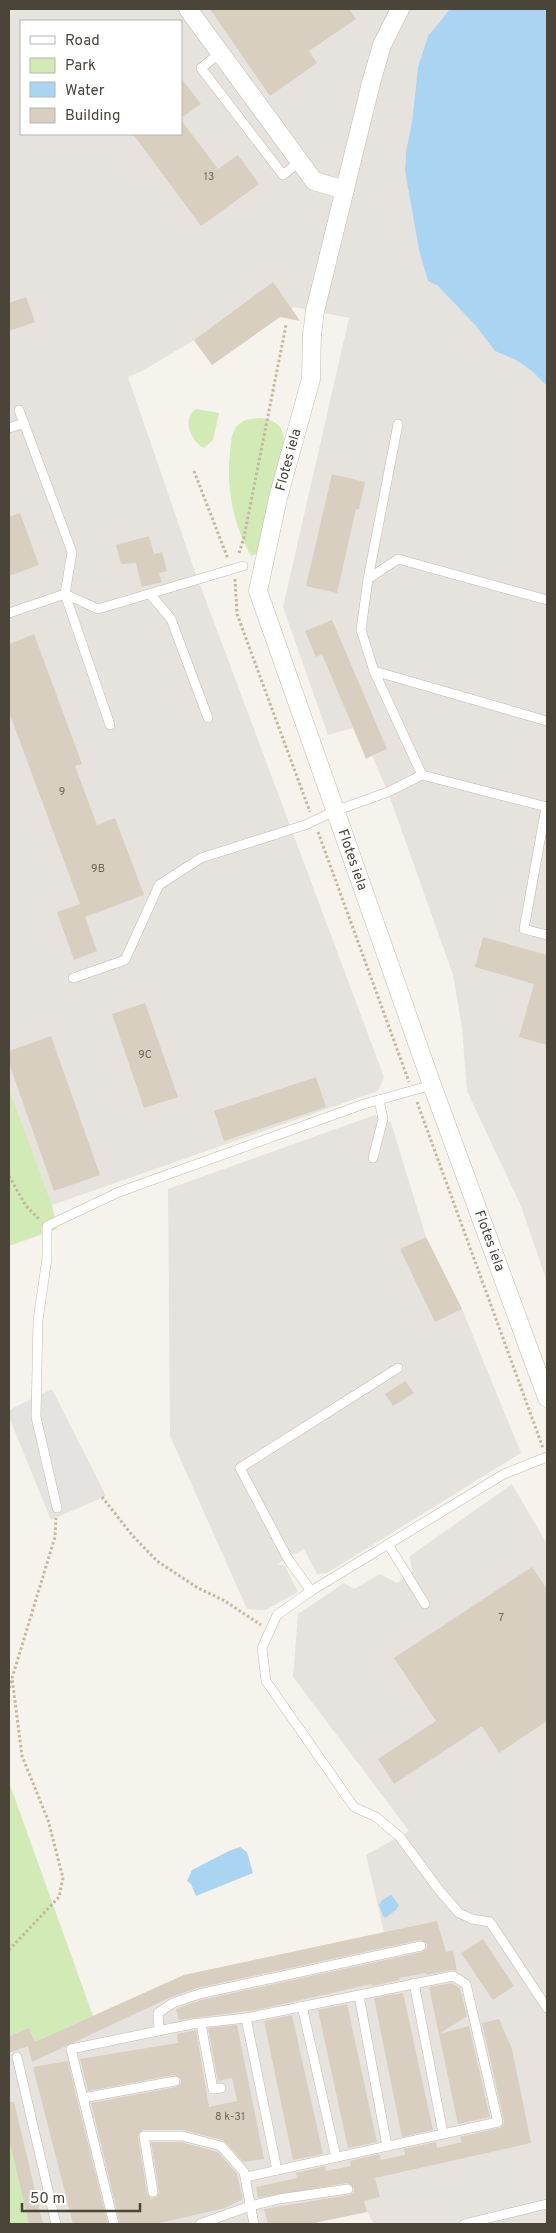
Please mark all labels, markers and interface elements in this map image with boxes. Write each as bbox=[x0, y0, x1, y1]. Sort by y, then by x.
legend bbox=[20, 20, 182, 135]
text: Road bbox=[65, 32, 100, 51]
text: Park bbox=[65, 57, 96, 76]
text: Water bbox=[65, 82, 105, 101]
text: Building bbox=[65, 107, 120, 126]
house number: 13 bbox=[204, 170, 214, 184]
street label: Flotes iela bbox=[273, 427, 305, 493]
house number: 9 bbox=[59, 785, 65, 799]
street label: Flotes iela bbox=[334, 827, 370, 893]
house number: 9B bbox=[91, 862, 105, 876]
house number: 9C bbox=[138, 1048, 152, 1062]
street label: Flotes iela bbox=[470, 1208, 508, 1274]
house number: 7 bbox=[498, 1611, 504, 1625]
house number: 8 k-31 bbox=[215, 2110, 245, 2124]
scale bar bbox=[22, 2180, 140, 2212]
text: 50 m bbox=[30, 2190, 65, 2209]

